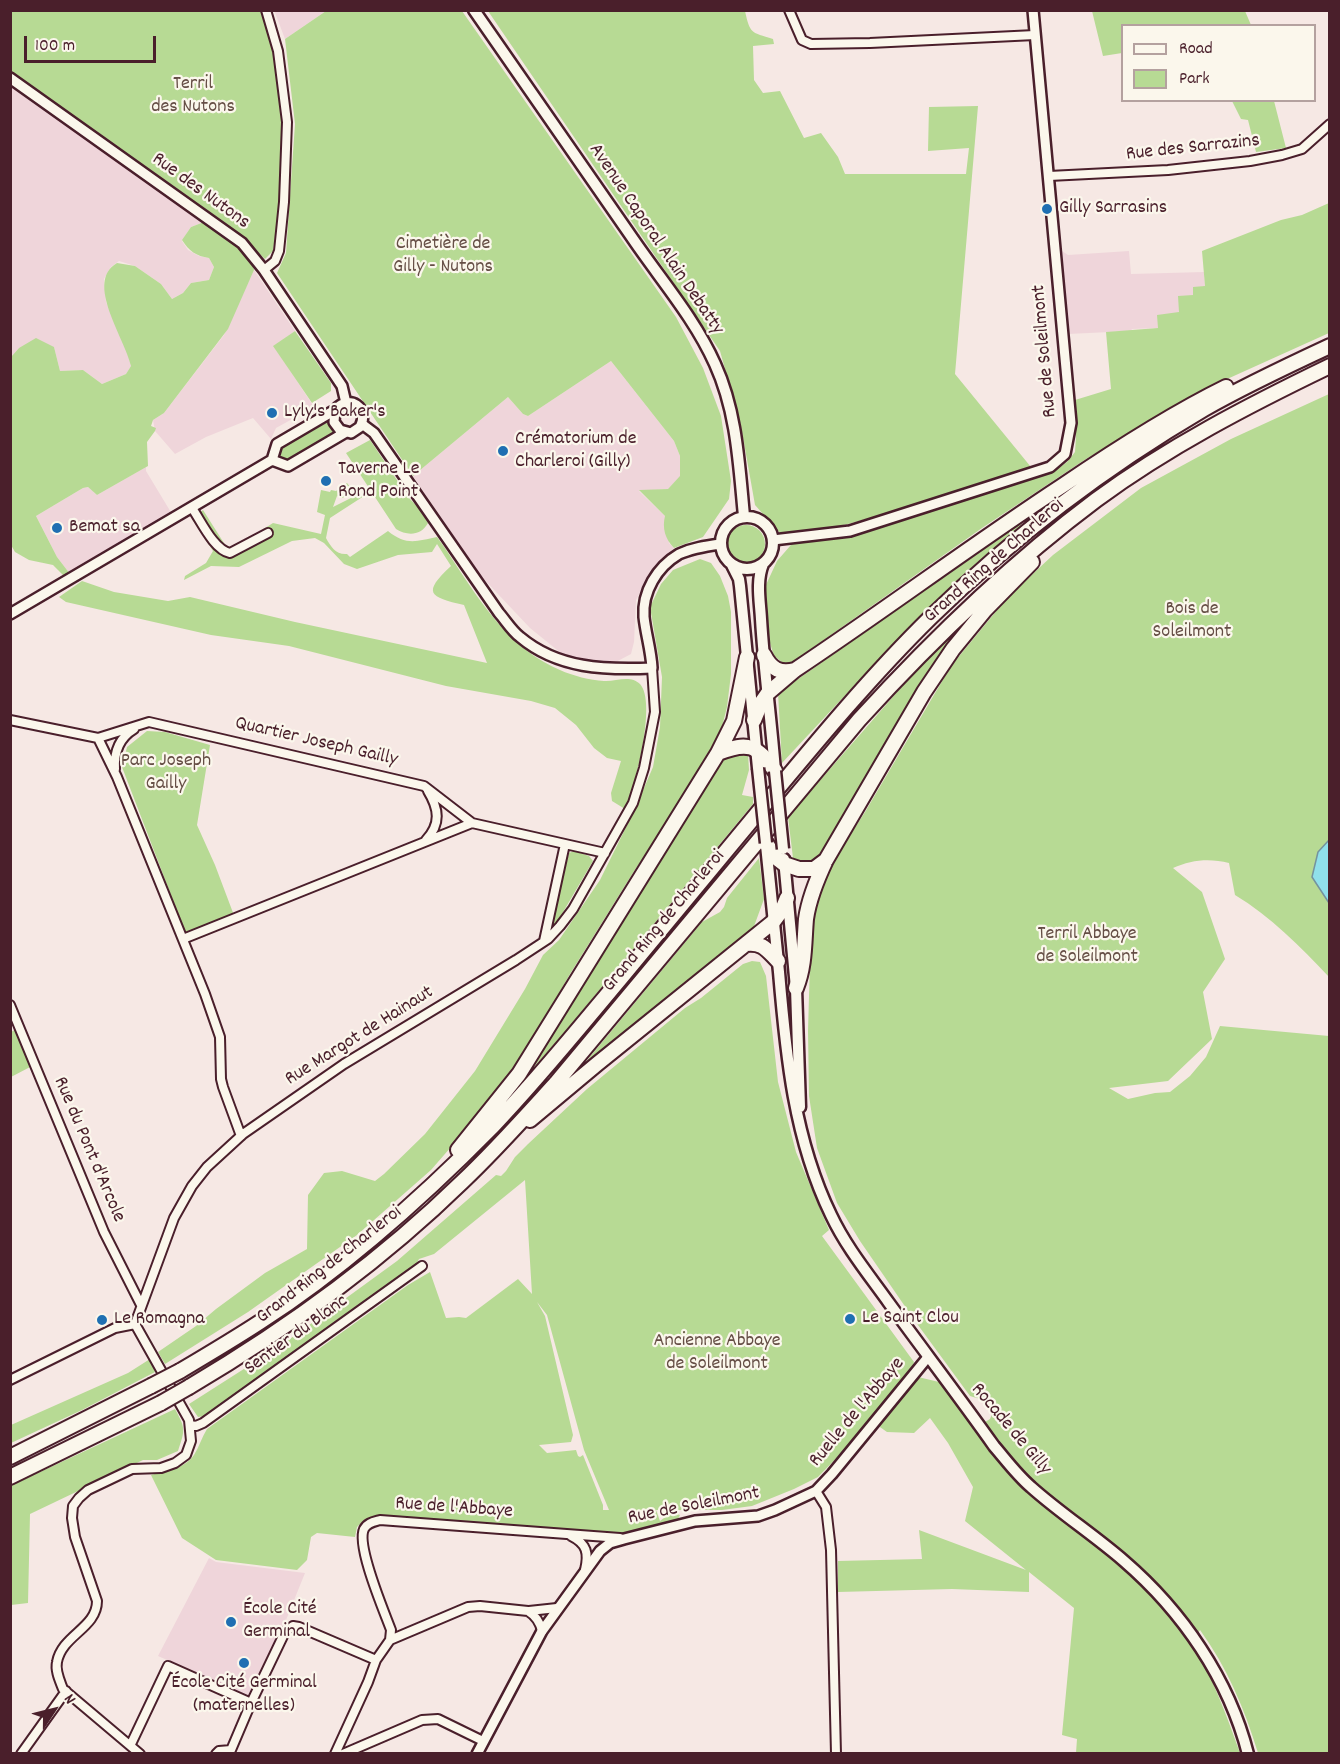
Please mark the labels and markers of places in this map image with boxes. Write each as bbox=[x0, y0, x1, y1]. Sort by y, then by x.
place label: Gilly Sarrasins bbox=[1059, 197, 1167, 221]
marker: Gilly Sarrasins bbox=[1040, 202, 1054, 216]
place label: Lyly's Baker's bbox=[284, 401, 386, 425]
marker: Lyly's Baker's bbox=[265, 406, 279, 420]
place label: Crématorium de Charleroi (Gilly) bbox=[515, 428, 637, 475]
marker: Crématorium de Charleroi (Gilly) bbox=[496, 444, 510, 458]
place label: Taverne Le Rond Point bbox=[338, 458, 420, 505]
marker: Taverne Le Rond Point bbox=[319, 474, 333, 488]
place label: Bemat sa bbox=[69, 516, 140, 540]
marker: Bemat sa bbox=[50, 521, 64, 535]
place label: Le Saint Clou bbox=[862, 1307, 959, 1331]
place label: Le Romagna bbox=[114, 1308, 205, 1332]
marker: Le Saint Clou bbox=[843, 1312, 857, 1326]
marker: Le Romagna bbox=[95, 1313, 109, 1327]
place label: École Cité Germinal bbox=[243, 1598, 317, 1645]
marker: École Cité Germinal bbox=[224, 1615, 238, 1629]
marker: École Cité Germinal (maternelles) bbox=[237, 1656, 251, 1670]
place label: École Cité Germinal (maternelles) bbox=[171, 1672, 317, 1719]

